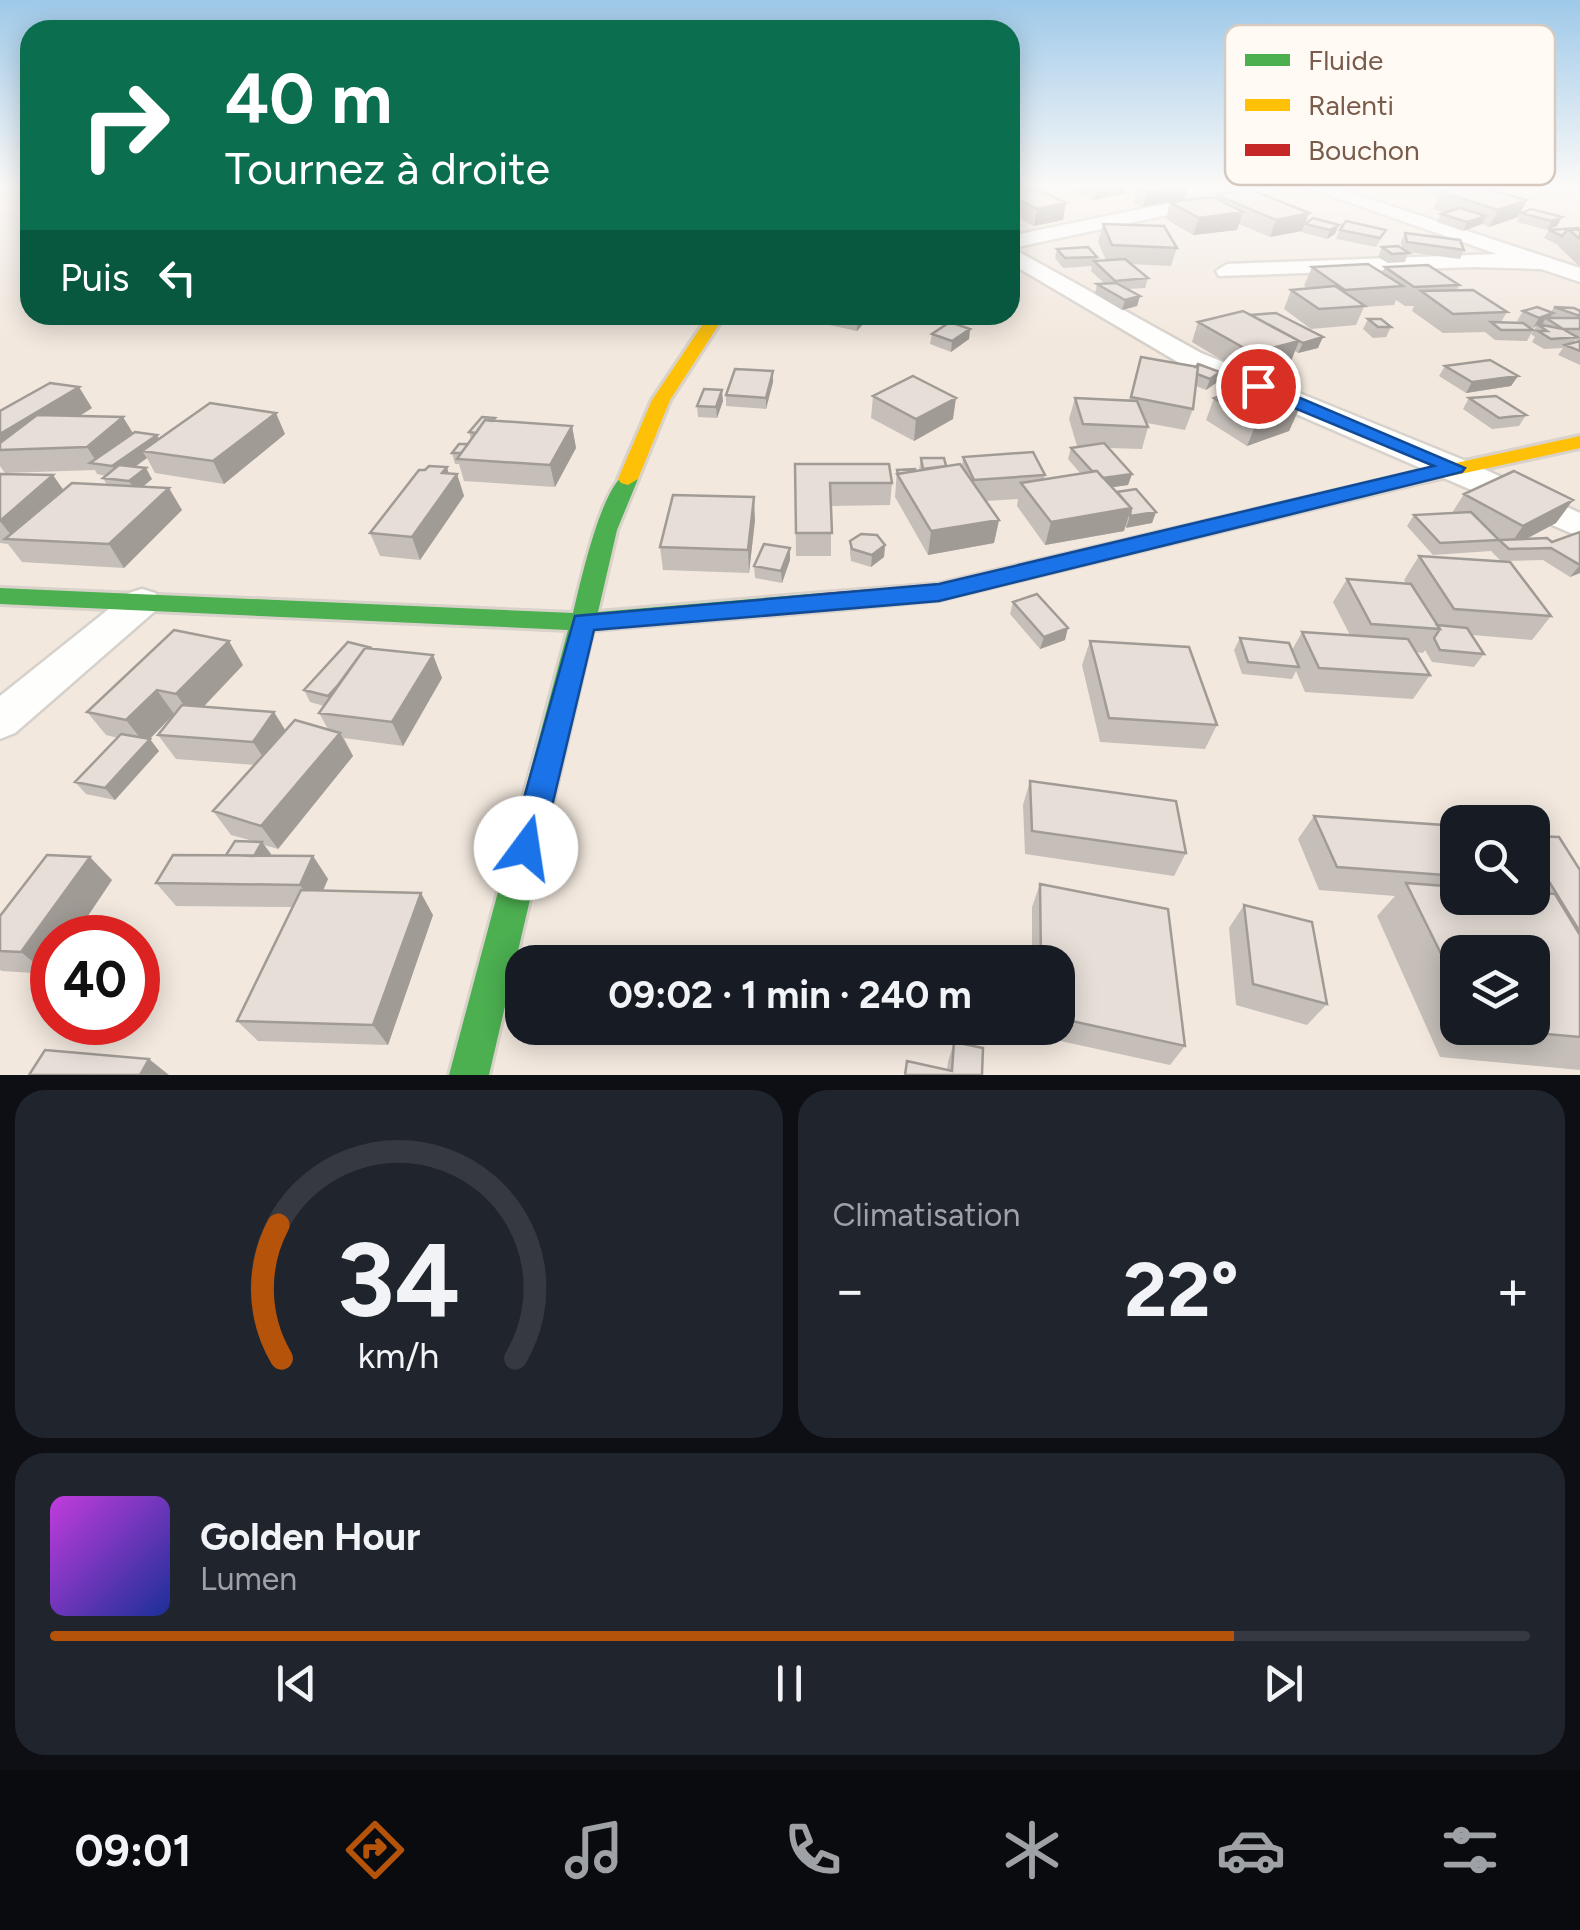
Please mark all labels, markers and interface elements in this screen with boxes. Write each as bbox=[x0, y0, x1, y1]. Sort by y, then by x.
legend bbox=[1225, 25, 1555, 185]
text: Fluide bbox=[1308, 43, 1383, 77]
text: 40 m bbox=[225, 56, 392, 141]
icon: right bbox=[60, 60, 190, 190]
text: Ralenti bbox=[1308, 88, 1394, 122]
text: Bouchon bbox=[1308, 133, 1420, 167]
text: Tournez à droite bbox=[225, 141, 550, 195]
icon: left bbox=[150, 250, 205, 305]
text: Puis bbox=[60, 255, 130, 301]
pin bbox=[1216, 344, 1301, 429]
icon: arrive bbox=[1231, 359, 1286, 414]
position arrow bbox=[474, 796, 578, 900]
map controls bbox=[1440, 805, 1550, 1045]
button: search bbox=[1440, 805, 1550, 915]
speed limit sign: 40 bbox=[30, 915, 160, 1045]
button: layers bbox=[1440, 935, 1550, 1045]
text: 09:02 · 1 min · 240 m bbox=[608, 972, 972, 1018]
text: Climatisation bbox=[833, 1196, 1020, 1234]
text: 34 bbox=[337, 1217, 461, 1342]
text: 22° bbox=[1124, 1245, 1239, 1335]
text: − bbox=[833, 1257, 867, 1323]
text: + bbox=[1496, 1257, 1530, 1323]
text: km/h bbox=[358, 1334, 440, 1377]
text: Golden Hour bbox=[200, 1514, 421, 1560]
text: Lumen bbox=[200, 1560, 297, 1598]
icon: previous bbox=[269, 1656, 324, 1711]
icon: pause bbox=[762, 1656, 817, 1711]
icon: next bbox=[1256, 1656, 1311, 1711]
icon: directions bbox=[340, 1815, 410, 1885]
icon: music bbox=[559, 1815, 629, 1885]
icon: phone bbox=[778, 1815, 848, 1885]
icon: climate bbox=[997, 1815, 1067, 1885]
icon: car bbox=[1216, 1815, 1286, 1885]
icon: filters bbox=[1435, 1815, 1505, 1885]
text: 09:01 bbox=[75, 1823, 191, 1877]

